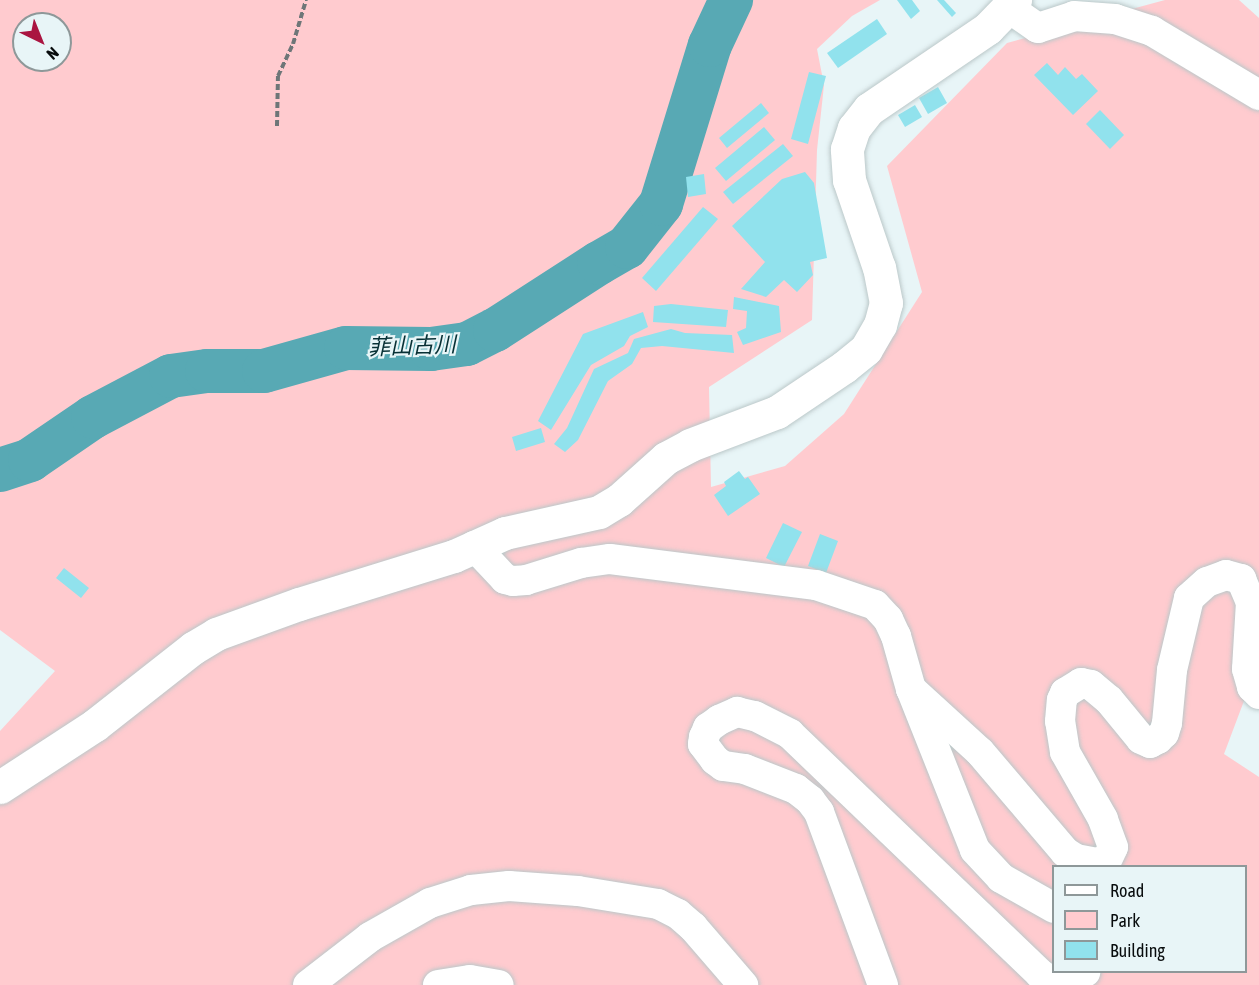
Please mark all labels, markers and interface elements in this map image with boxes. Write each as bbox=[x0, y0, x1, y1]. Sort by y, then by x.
north arrow bbox=[12, 12, 72, 72]
text: N bbox=[43, 44, 63, 64]
water label: 菲山古川 bbox=[368, 331, 456, 361]
legend bbox=[1052, 865, 1247, 973]
text: Road bbox=[1110, 880, 1144, 901]
text: Park bbox=[1110, 910, 1140, 931]
text: Building bbox=[1110, 940, 1165, 961]

